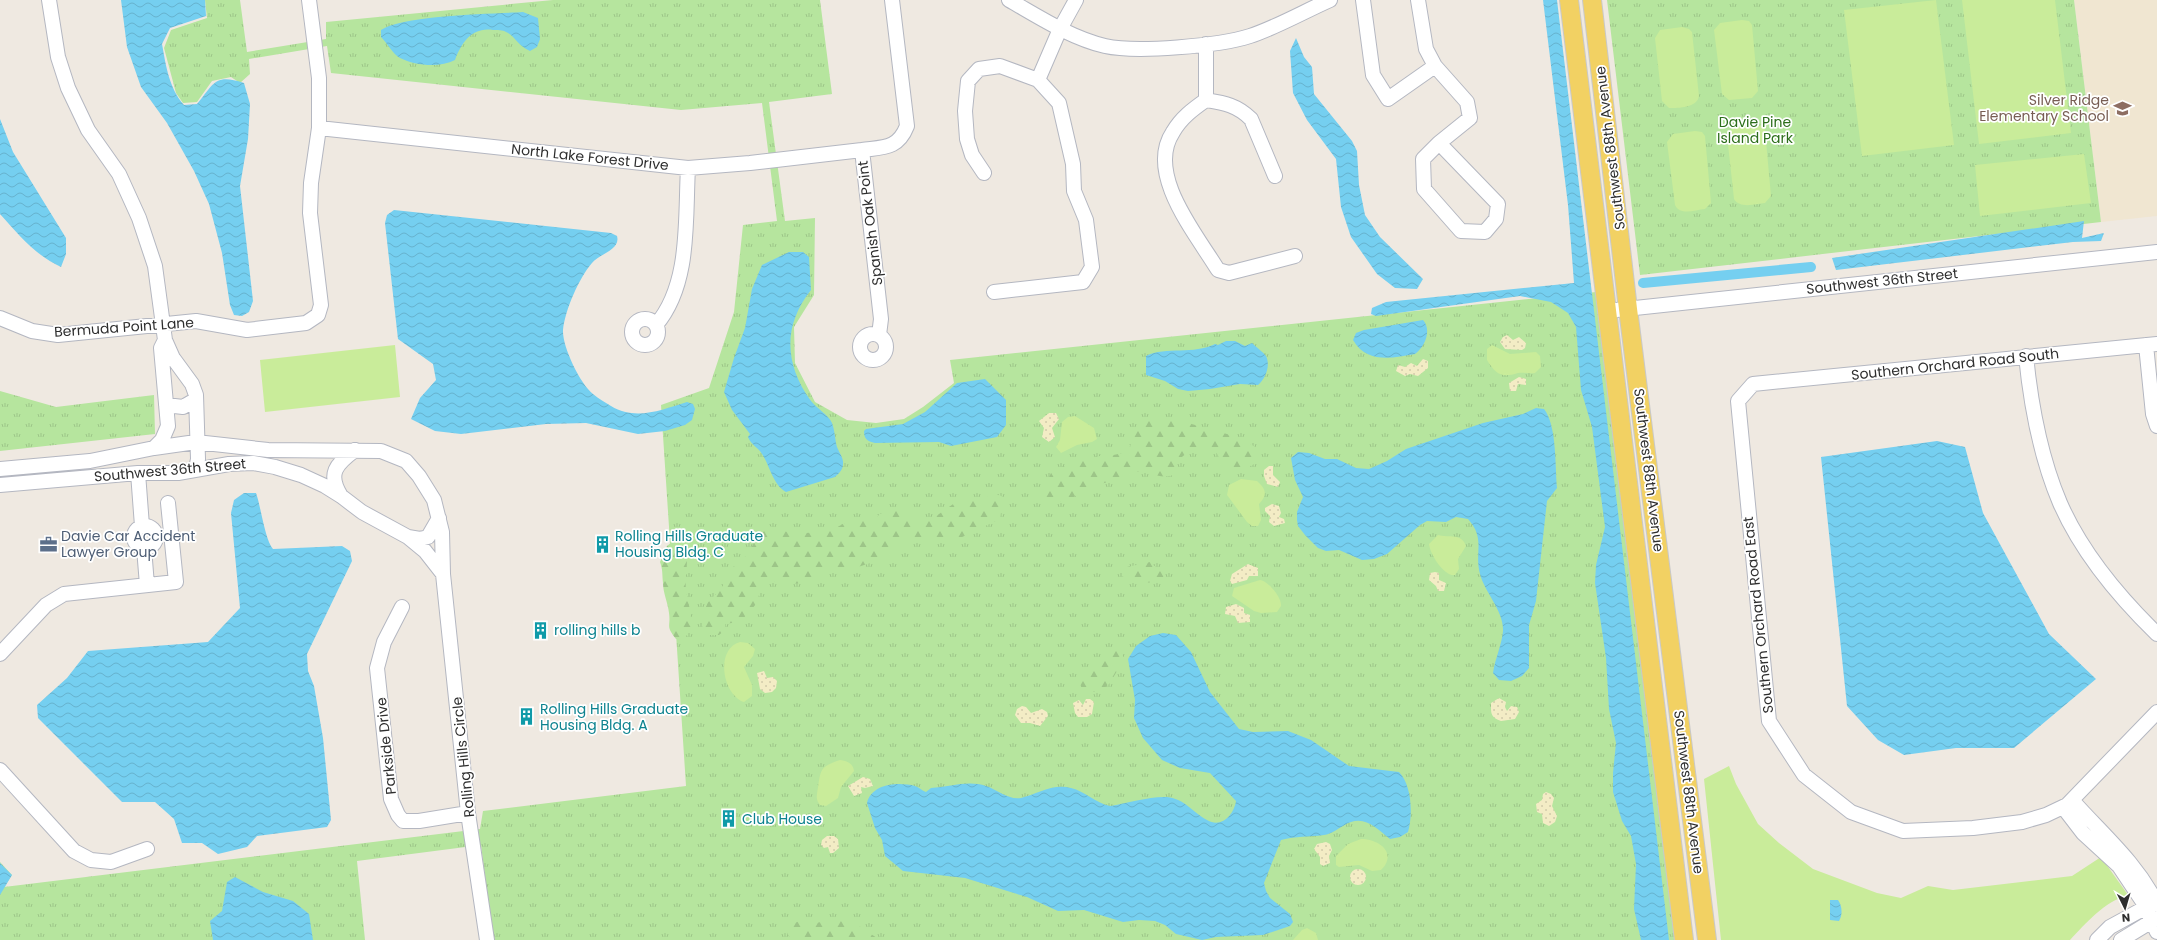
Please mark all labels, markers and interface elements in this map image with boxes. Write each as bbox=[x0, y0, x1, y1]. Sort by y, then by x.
street label: Southwest 88th Avenue bbox=[1590, 65, 1630, 231]
place label: Silver Ridge Elementary School bbox=[1979, 90, 2109, 126]
school or university icon: Silver Ridge Elementary School bbox=[2112, 98, 2132, 118]
park label: Davie Pine Island Park bbox=[1717, 112, 1794, 148]
street label: North Lake Forest Drive bbox=[510, 139, 670, 175]
street label: Spanish Oak Point bbox=[852, 159, 888, 287]
street label: Southwest 36th Street bbox=[1805, 263, 1959, 299]
street label: Bermuda Point Lane bbox=[53, 312, 195, 342]
street label: Southern Orchard Road South bbox=[1850, 343, 2060, 385]
street label: Southwest 88th Avenue bbox=[1629, 387, 1669, 553]
street label: Southwest 36th Street bbox=[93, 453, 247, 487]
street label: Southern Orchard Road East bbox=[1738, 516, 1778, 714]
place label: Davie Car Accident Lawyer Group bbox=[61, 526, 195, 562]
place label: Rolling Hills Graduate Housing Bldg. C bbox=[615, 526, 764, 562]
office icon: Davie Car Accident Lawyer Group bbox=[38, 534, 58, 554]
building icon: Rolling Hills Graduate Housing Bldg. C bbox=[592, 534, 612, 554]
building icon: rolling hills b bbox=[531, 620, 551, 640]
place label: rolling hills b bbox=[554, 620, 640, 640]
street label: Rolling Hills Circle bbox=[447, 695, 479, 818]
street label: Parkside Drive bbox=[371, 696, 401, 796]
place label: Rolling Hills Graduate Housing Bldg. A bbox=[540, 699, 689, 735]
building icon: Rolling Hills Graduate Housing Bldg. A bbox=[517, 707, 537, 727]
street label: Southwest 88th Avenue bbox=[1669, 709, 1709, 875]
building icon: Club House bbox=[719, 809, 739, 829]
place label: Club House bbox=[742, 809, 822, 829]
north arrow bbox=[2105, 888, 2145, 928]
text: N bbox=[2121, 910, 2131, 926]

